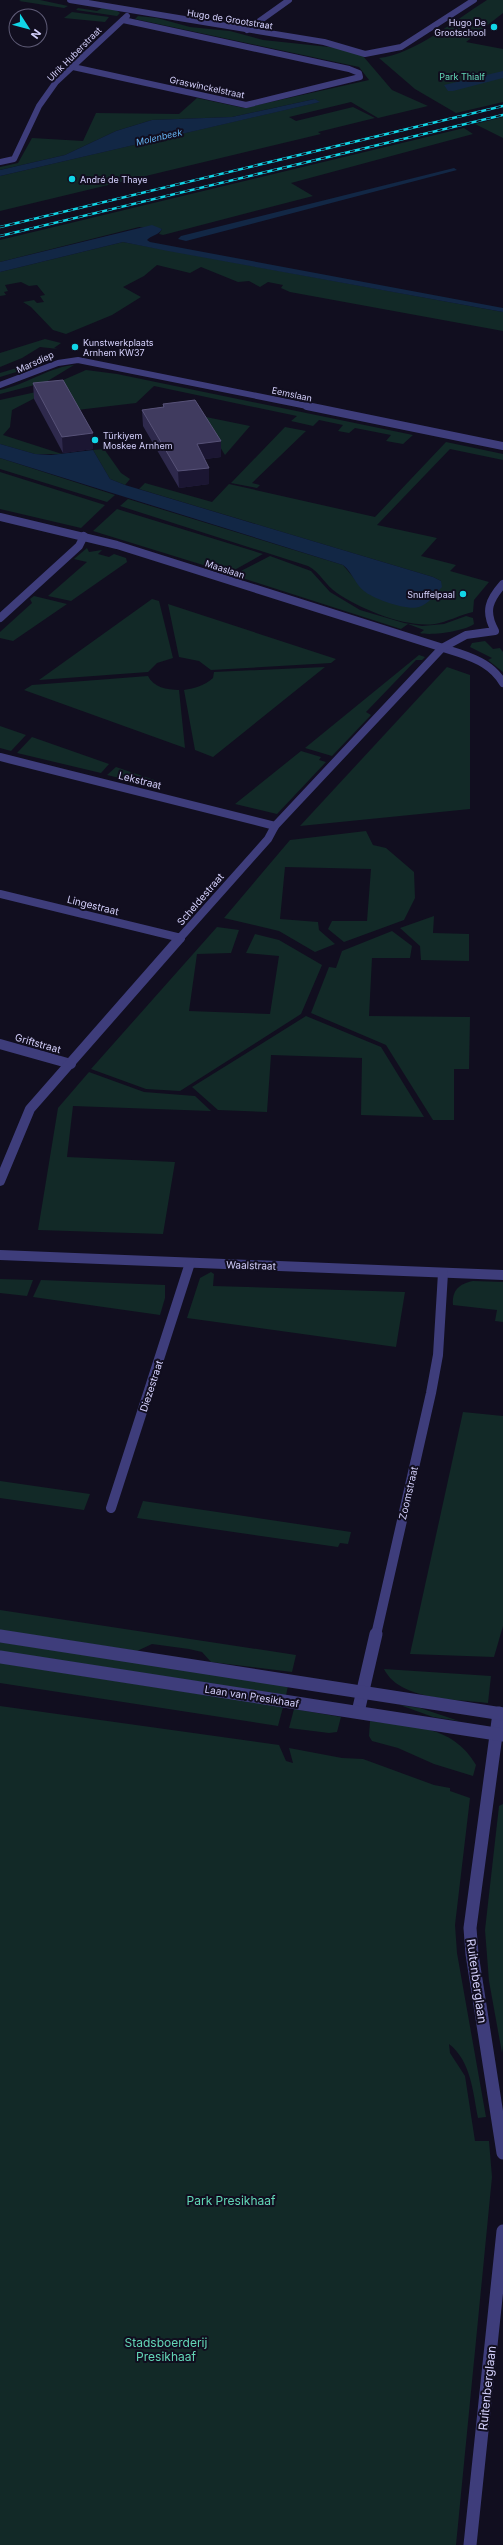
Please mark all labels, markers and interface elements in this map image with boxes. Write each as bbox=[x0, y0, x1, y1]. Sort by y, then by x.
street label: Hugo de Grootstraat bbox=[186, 7, 274, 31]
north arrow bbox=[8, 8, 48, 48]
place label: Hugo De Grootschool bbox=[434, 17, 486, 38]
marker: Hugo De Grootschool bbox=[489, 22, 499, 32]
street label: Ulrik Huberstraat bbox=[45, 24, 104, 83]
text: N bbox=[28, 26, 44, 41]
park label: Park Thialf bbox=[439, 71, 486, 82]
street label: Graswinckelstraat bbox=[169, 74, 245, 100]
water label: Molenbeek bbox=[135, 126, 184, 148]
marker: André de Thaye bbox=[67, 174, 77, 184]
place label: André de Thaye bbox=[80, 174, 148, 185]
place label: Kunstwerkplaats Arnhem KW37 bbox=[83, 337, 154, 358]
marker: Kunstwerkplaats Arnhem KW37 bbox=[70, 342, 80, 352]
street label: Marsdiep bbox=[15, 349, 56, 375]
street label: Eemslaan bbox=[271, 384, 313, 404]
place label: Türkiyem Moskee Arnhem bbox=[103, 430, 173, 451]
marker: Türkiyem Moskee Arnhem bbox=[90, 435, 100, 445]
street label: Maaslaan bbox=[204, 557, 246, 581]
place label: Snuffelpaal bbox=[407, 589, 455, 600]
marker: Snuffelpaal bbox=[458, 589, 468, 599]
street label: Lekstraat bbox=[117, 769, 163, 791]
street label: Scheldestraat bbox=[174, 870, 226, 927]
street label: Lingestraat bbox=[66, 893, 121, 917]
street label: Griftstraat bbox=[14, 1031, 63, 1055]
street label: Waalstraat bbox=[226, 1258, 277, 1272]
street label: Diezestraat bbox=[137, 1358, 165, 1413]
street label: Zoomstraat bbox=[396, 1465, 420, 1521]
street label: Laan van Presikhaaf bbox=[204, 1683, 300, 1709]
street label: Ruitenberglaan bbox=[464, 1938, 490, 2024]
park label: Park Presikhaaf bbox=[187, 2193, 276, 2208]
park label: Stadsboerderij Presikhaaf bbox=[125, 2335, 208, 2364]
street label: Ruitenberglaan bbox=[475, 2345, 499, 2431]

